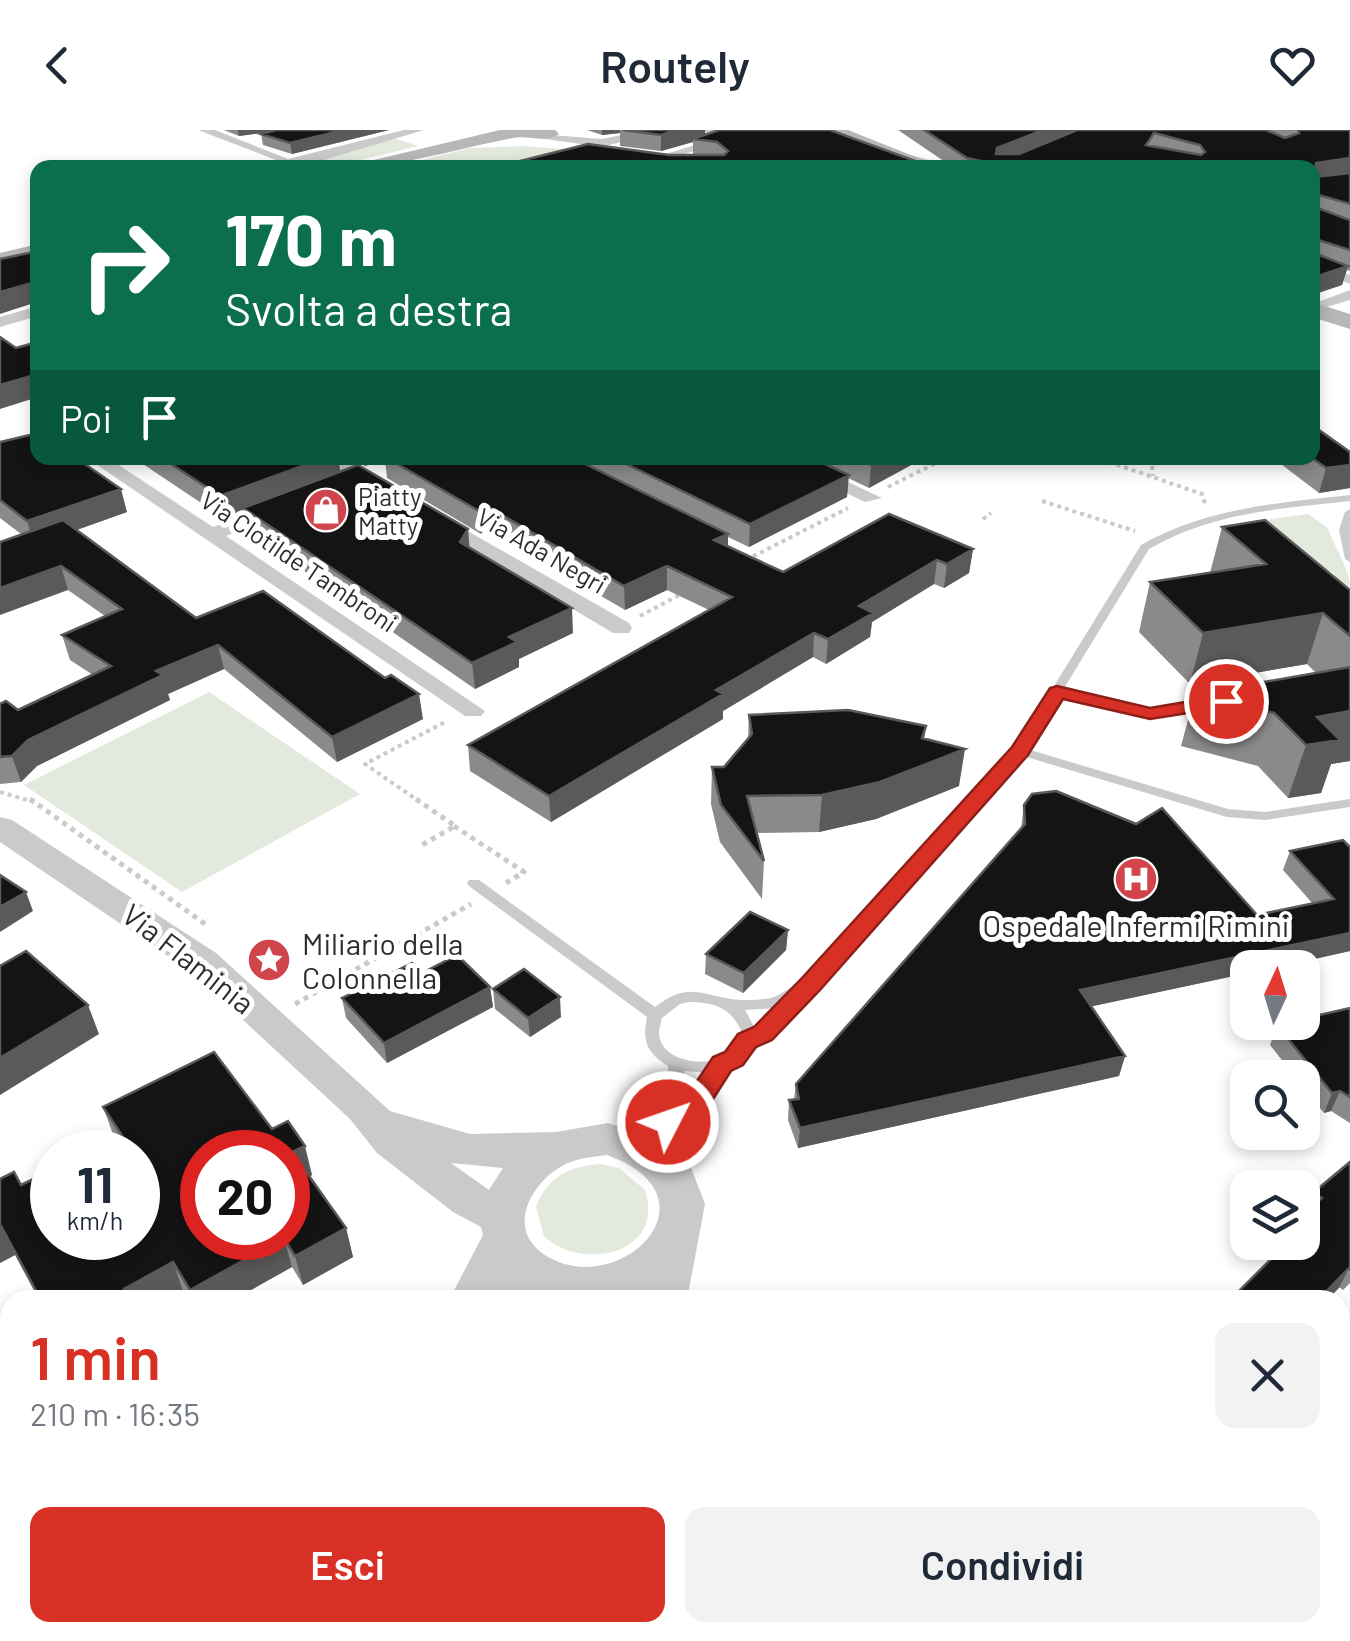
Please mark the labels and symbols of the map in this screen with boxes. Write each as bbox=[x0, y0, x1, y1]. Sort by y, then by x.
place label: Piatty Matty bbox=[358, 481, 422, 540]
street label: Via Clotilde Tambroni bbox=[195, 484, 403, 638]
shop icon: Piatty Matty bbox=[303, 487, 349, 533]
street label: Via Ada Negri bbox=[472, 501, 612, 599]
pin bbox=[1184, 659, 1269, 744]
hospital icon: Ospedale Infermi Rimini bbox=[1113, 856, 1159, 902]
street label: Via Flaminia bbox=[116, 895, 262, 1021]
place label: Ospedale Infermi Rimini bbox=[983, 907, 1289, 943]
place label: Miliario della Colonnella bbox=[302, 925, 463, 995]
place icon: Miliario della Colonnella bbox=[246, 937, 292, 983]
north arrow bbox=[1230, 950, 1320, 1040]
position arrow bbox=[616, 1070, 720, 1174]
speed limit sign: 20 bbox=[180, 1130, 310, 1260]

